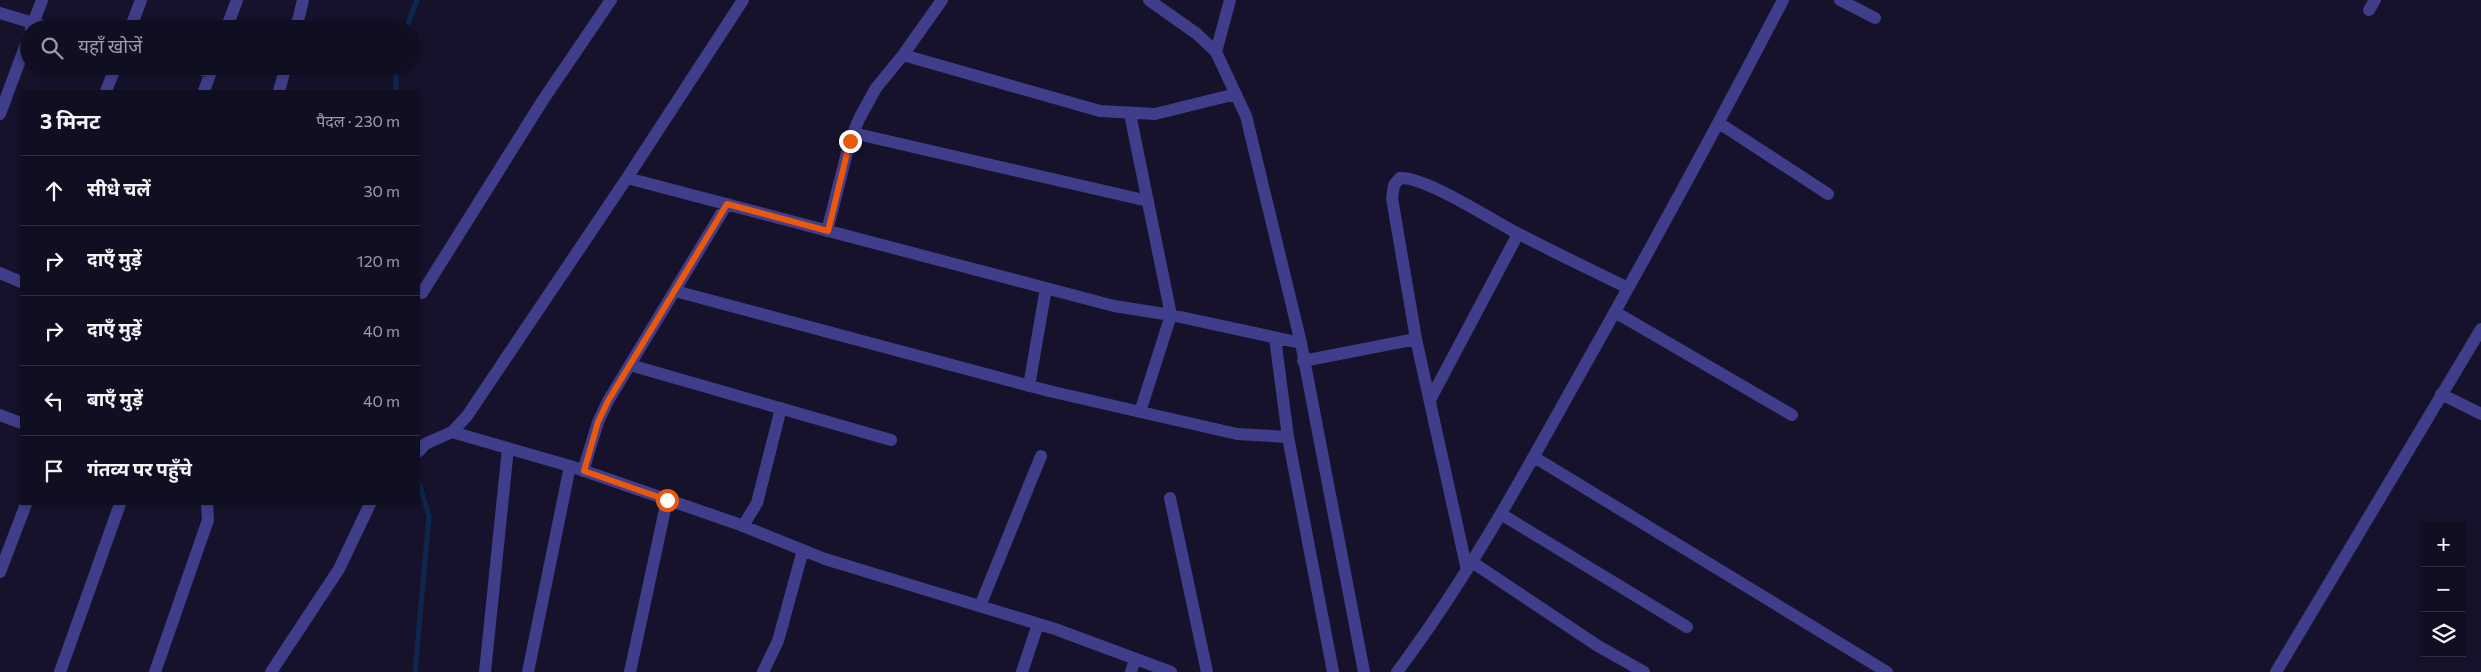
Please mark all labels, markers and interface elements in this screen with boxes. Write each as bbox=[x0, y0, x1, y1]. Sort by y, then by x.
search box bbox=[20, 20, 420, 75]
icon: search bbox=[38, 34, 66, 62]
text: यहाँ खोजें bbox=[78, 34, 142, 57]
text: 3 मिनट bbox=[40, 108, 100, 133]
text: पैदल · 230 m bbox=[316, 111, 400, 130]
route end bbox=[839, 130, 862, 153]
icon: ahead bbox=[40, 177, 68, 205]
text: सीधे चलें bbox=[87, 177, 151, 200]
text: 30 m bbox=[363, 181, 400, 200]
icon: right bbox=[40, 247, 68, 275]
text: दाएँ मुड़ें bbox=[87, 247, 142, 270]
text: 120 m bbox=[357, 251, 400, 270]
icon: right bbox=[40, 317, 68, 345]
text: दाएँ मुड़ें bbox=[87, 317, 142, 340]
text: 40 m bbox=[363, 321, 400, 340]
icon: left bbox=[40, 387, 68, 415]
text: बाएँ मुड़ें bbox=[87, 387, 143, 410]
text: 40 m bbox=[363, 391, 400, 410]
icon: arrive bbox=[40, 457, 68, 485]
text: गंतव्य पर पहुँचे bbox=[87, 457, 192, 480]
route start bbox=[656, 489, 679, 512]
map controls bbox=[2421, 522, 2466, 657]
button: + bbox=[2421, 522, 2466, 567]
button: − bbox=[2421, 567, 2466, 612]
button: layers bbox=[2421, 612, 2466, 657]

